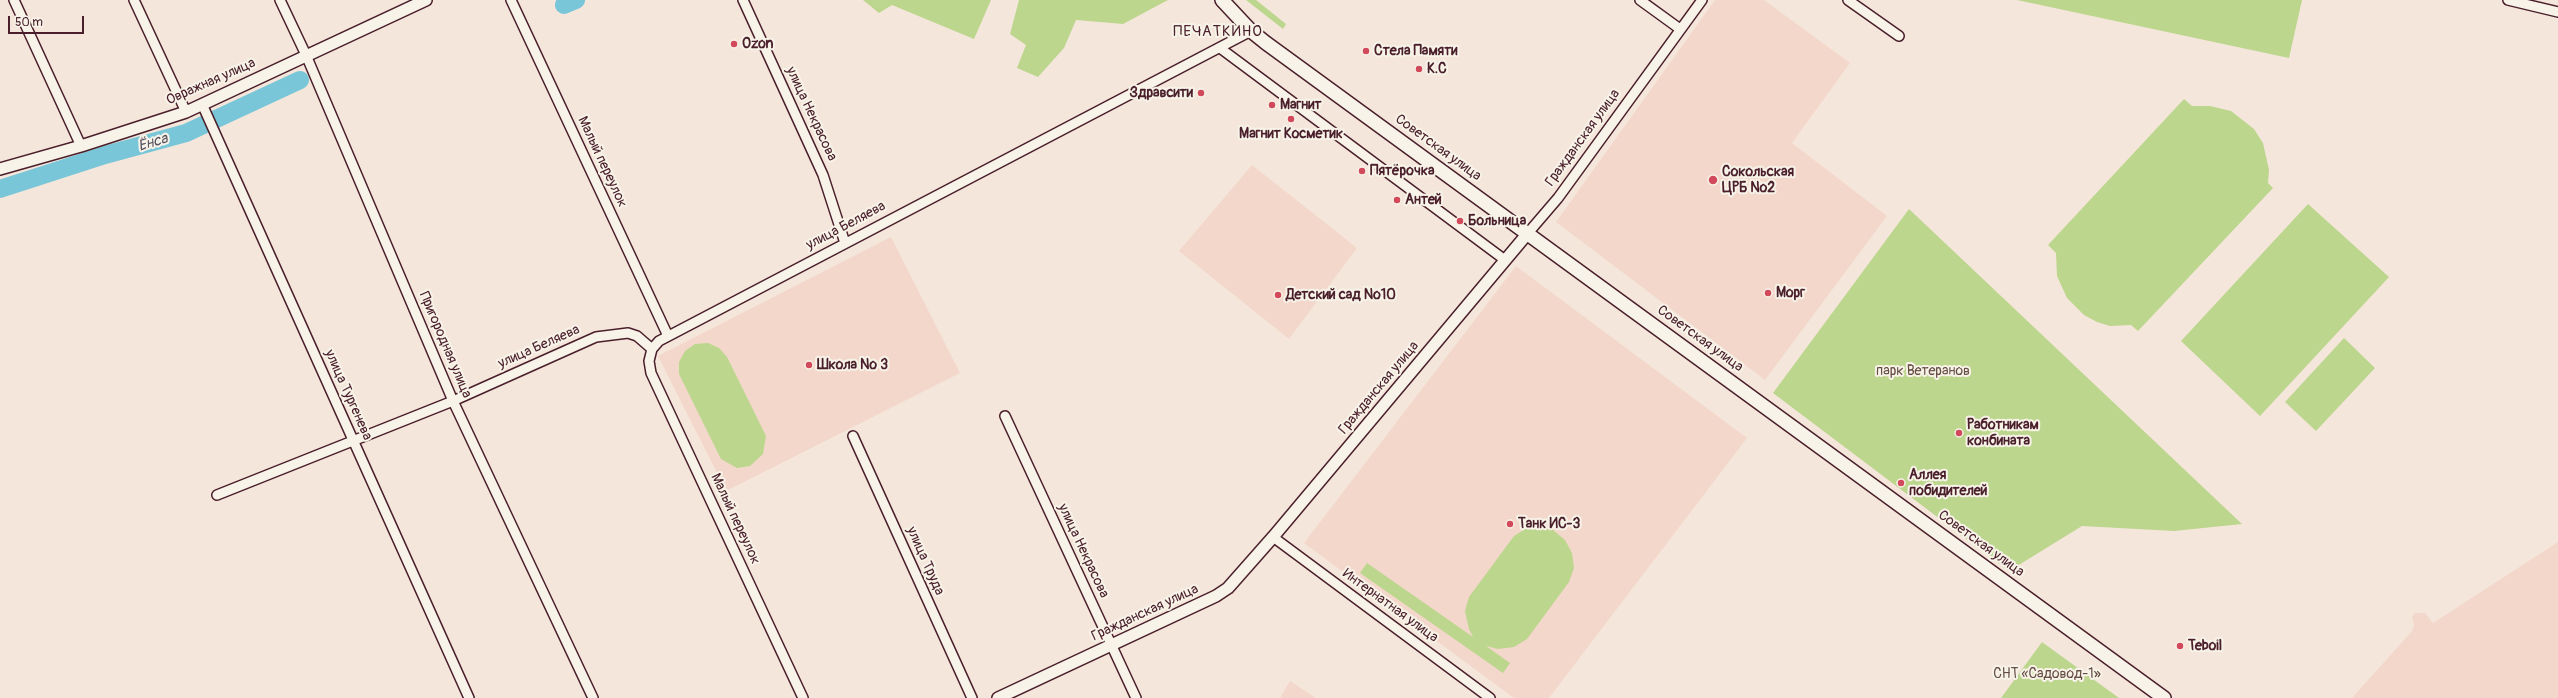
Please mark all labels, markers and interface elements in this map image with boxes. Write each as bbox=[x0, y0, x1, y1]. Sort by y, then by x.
scale bar bbox=[10, 8, 86, 34]
text: 50 m bbox=[15, 15, 43, 30]
district label: ПЕЧАТКИНО bbox=[1173, 23, 1263, 41]
place label: Ozon bbox=[742, 36, 773, 52]
marker: Ozon bbox=[729, 39, 739, 49]
place label: Стела Памяти bbox=[1374, 43, 1457, 59]
marker: Стела Памяти bbox=[1361, 46, 1371, 56]
street label: Овражная улица bbox=[164, 55, 258, 109]
place label: К.С bbox=[1427, 61, 1447, 77]
street label: улица Некрасова bbox=[782, 64, 840, 164]
marker: К.С bbox=[1414, 64, 1424, 74]
place label: Здравсити bbox=[1130, 85, 1193, 101]
street label: Гражданская улица bbox=[1542, 86, 1624, 190]
marker: Здравсити bbox=[1196, 88, 1206, 98]
place label: Магнит bbox=[1280, 97, 1322, 113]
marker: Магнит bbox=[1267, 100, 1277, 110]
street label: Советская улица bbox=[1392, 111, 1484, 185]
street label: Малый переулок bbox=[574, 114, 630, 210]
marker: Магнит Косметик bbox=[1286, 114, 1296, 124]
place label: Магнит Косметик bbox=[1239, 126, 1343, 142]
water label: Ёнса bbox=[136, 130, 170, 156]
place label: Пятёрочка bbox=[1370, 163, 1434, 179]
place label: Сокольская ЦРБ №2 bbox=[1722, 164, 1794, 196]
marker: Пятёрочка bbox=[1357, 166, 1367, 176]
marker: Сокольская ЦРБ №2 bbox=[1707, 174, 1719, 186]
place label: Антей bbox=[1405, 192, 1442, 208]
marker: Антей bbox=[1392, 195, 1402, 205]
street label: улица Беляева bbox=[803, 198, 889, 254]
place label: Больница bbox=[1468, 213, 1526, 229]
marker: Больница bbox=[1455, 216, 1465, 226]
place label: Морг bbox=[1776, 285, 1805, 301]
place label: Детский сад №10 bbox=[1286, 287, 1396, 303]
marker: Морг bbox=[1763, 288, 1773, 298]
street label: Пригородная улица bbox=[415, 289, 475, 401]
marker: Детский сад №10 bbox=[1273, 290, 1283, 300]
street label: Советская улица bbox=[1654, 302, 1746, 376]
street label: улица Беляева bbox=[496, 322, 582, 372]
street label: Гражданская улица bbox=[1335, 338, 1423, 438]
street label: улица Тургенева bbox=[321, 347, 375, 443]
place label: Школа № 3 bbox=[817, 357, 888, 373]
marker: Школа № 3 bbox=[804, 360, 814, 370]
park label: парк Ветеранов bbox=[1876, 363, 1970, 379]
place label: Работникам конбината bbox=[1967, 417, 2039, 450]
marker: Работникам конбината bbox=[1954, 428, 1964, 438]
place label: Аллея побидителей bbox=[1909, 467, 1987, 500]
street label: Малый переулок bbox=[707, 471, 763, 567]
marker: Аллея побидителей bbox=[1896, 478, 1906, 488]
street label: улица Некрасова bbox=[1054, 501, 1112, 601]
street label: Советская улица bbox=[1935, 507, 2027, 581]
place label: Танк ИС-3 bbox=[1518, 516, 1580, 532]
marker: Танк ИС-3 bbox=[1505, 519, 1515, 529]
street label: улица Труда bbox=[902, 524, 948, 598]
street label: Интернатная улица bbox=[1339, 566, 1441, 646]
street label: Гражданская улица bbox=[1089, 581, 1201, 645]
place label: Teboil bbox=[2188, 638, 2222, 654]
marker: Teboil bbox=[2175, 641, 2185, 651]
park label: СНТ «Садовод-1» bbox=[1993, 666, 2101, 682]

